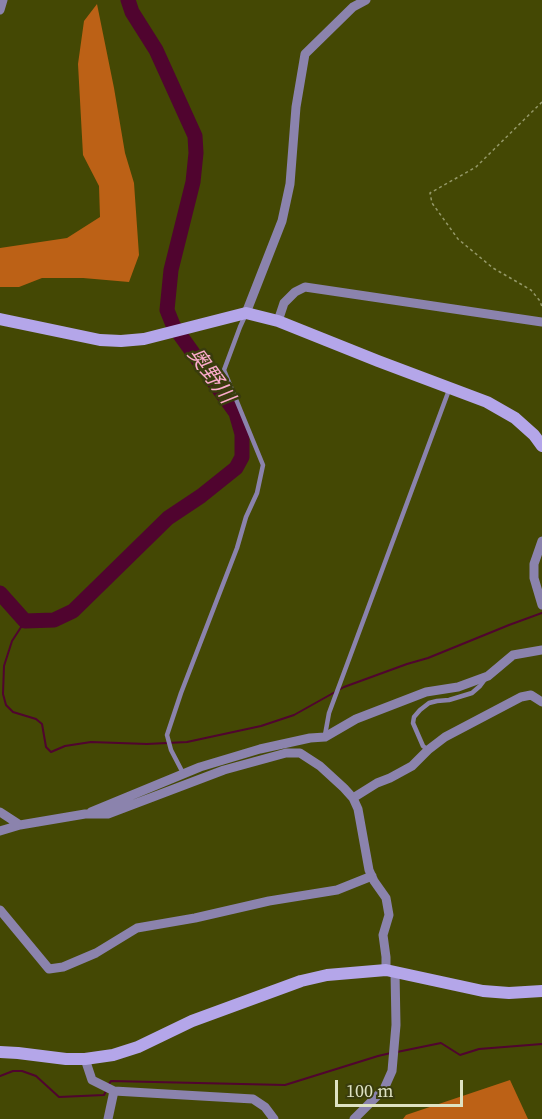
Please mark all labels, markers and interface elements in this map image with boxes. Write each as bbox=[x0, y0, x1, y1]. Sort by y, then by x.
water label: 奥野川 bbox=[181, 343, 239, 409]
scale bar bbox=[338, 1068, 466, 1106]
text: 100 m bbox=[346, 1078, 393, 1103]

